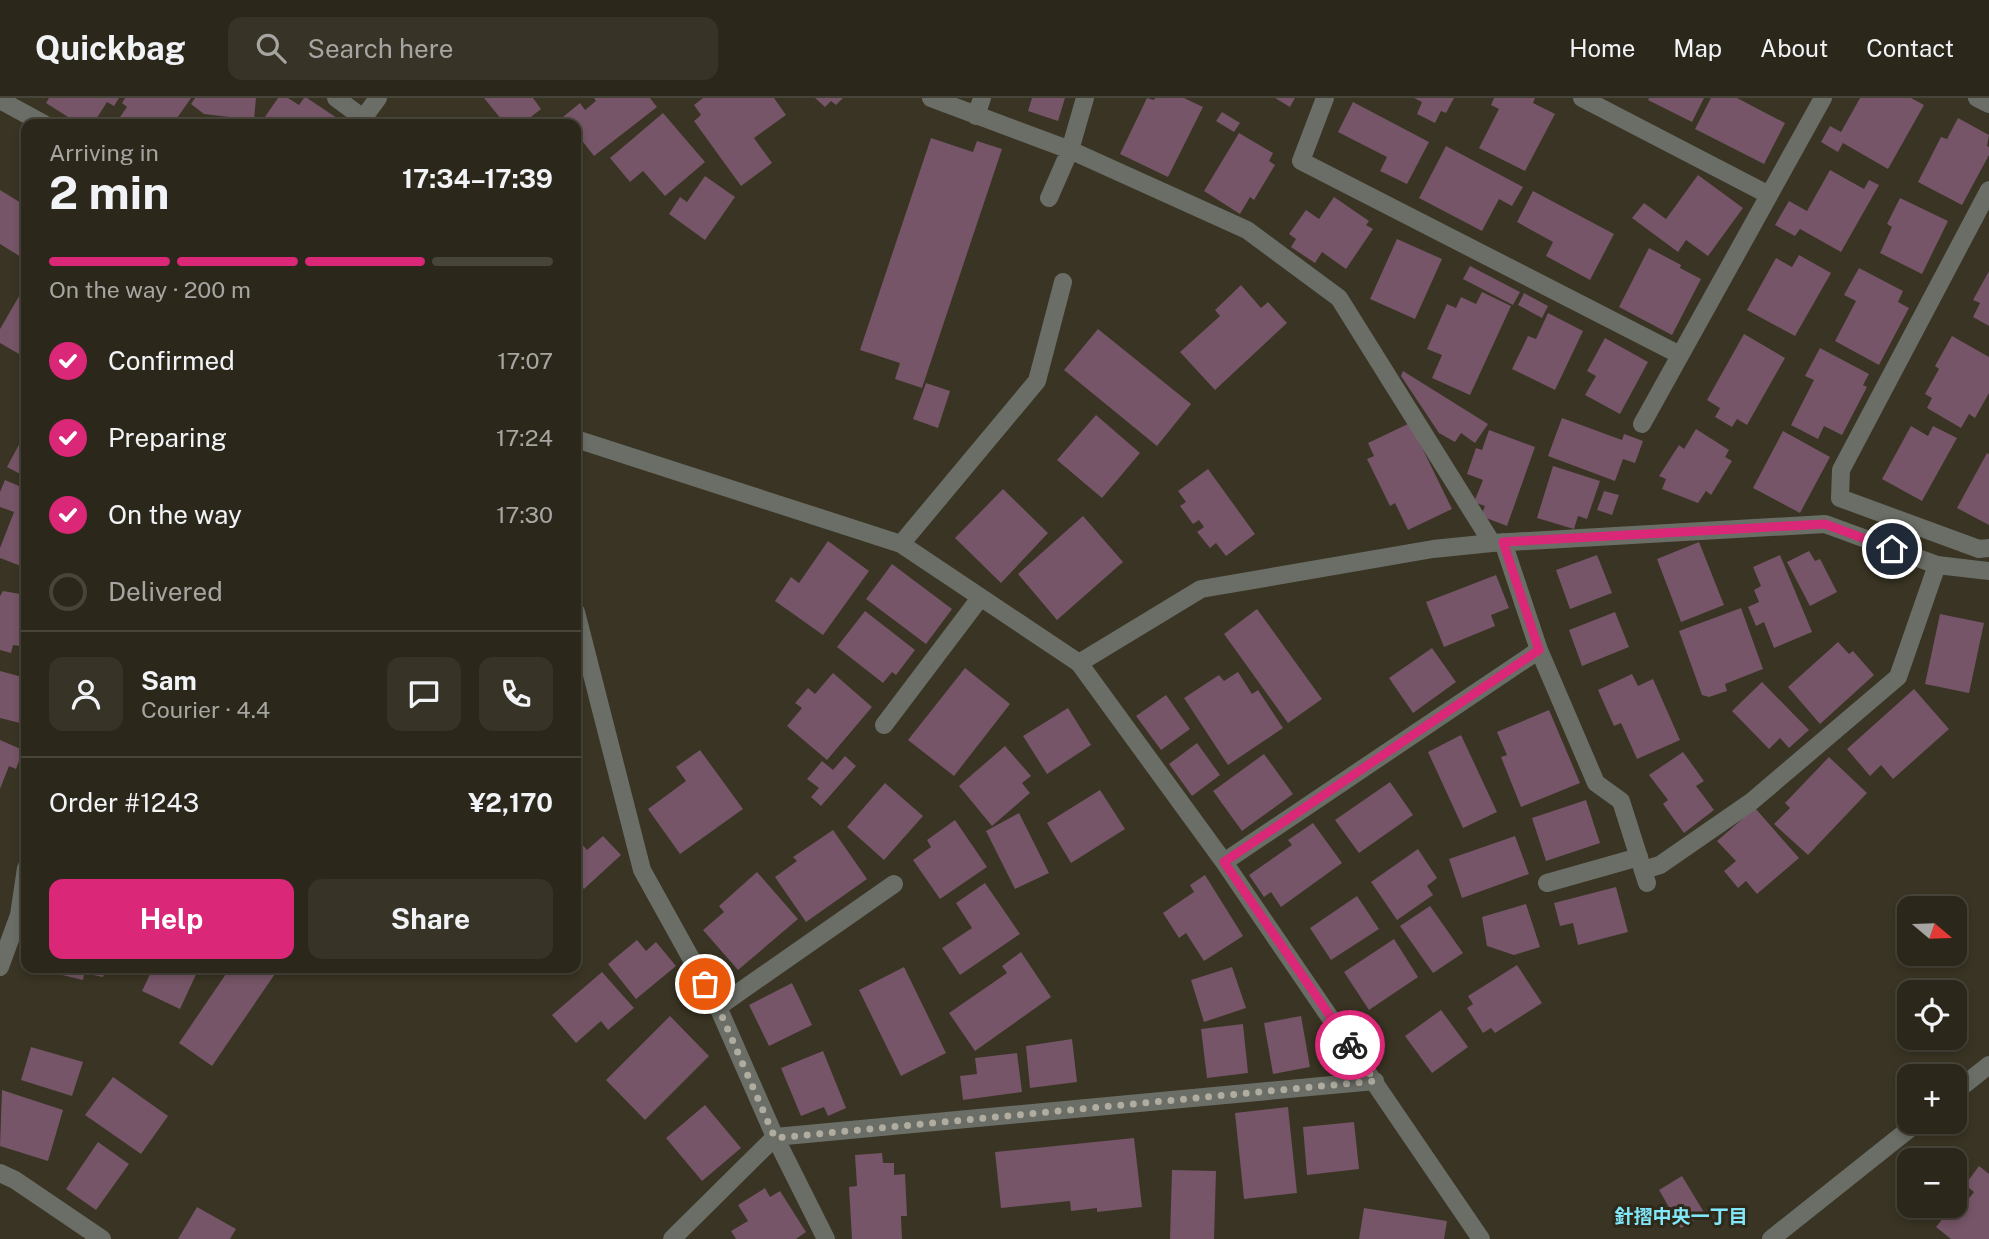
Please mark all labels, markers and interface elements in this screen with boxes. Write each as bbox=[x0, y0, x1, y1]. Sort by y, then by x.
search box bbox=[228, 17, 718, 80]
text: Quickbag bbox=[35, 29, 186, 67]
icon: search bbox=[252, 29, 290, 67]
text: Search here bbox=[308, 33, 454, 64]
text: Home bbox=[1569, 34, 1635, 62]
text: Map bbox=[1673, 34, 1722, 62]
text: About bbox=[1760, 34, 1828, 62]
text: Contact bbox=[1866, 34, 1954, 62]
text: Arriving in bbox=[49, 139, 159, 166]
text: 17:34–17:39 bbox=[402, 163, 553, 194]
text: 2 min bbox=[49, 165, 169, 219]
text: On the way · 200 m bbox=[49, 276, 251, 303]
icon: check bbox=[49, 342, 87, 380]
text: Confirmed bbox=[108, 345, 235, 376]
text: 17:07 bbox=[497, 347, 553, 374]
icon: check bbox=[49, 419, 87, 457]
text: Preparing bbox=[108, 422, 227, 453]
text: 17:24 bbox=[496, 424, 553, 451]
icon: check bbox=[49, 496, 87, 534]
text: On the way bbox=[108, 499, 242, 530]
text: 17:30 bbox=[496, 501, 553, 528]
pin bbox=[1862, 519, 1922, 579]
icon: home bbox=[1873, 530, 1911, 568]
text: Delivered bbox=[108, 576, 223, 607]
button: person bbox=[49, 657, 123, 731]
button: chat bbox=[387, 657, 461, 731]
button: phone bbox=[479, 657, 553, 731]
text: Sam bbox=[141, 665, 197, 696]
text: Courier · 4.4 bbox=[141, 696, 270, 723]
text: Order #1243 bbox=[49, 787, 199, 818]
text: ¥2,170 bbox=[468, 787, 553, 818]
button: Help bbox=[49, 879, 294, 959]
button: Share bbox=[308, 879, 553, 959]
north arrow bbox=[1897, 896, 1967, 966]
map controls bbox=[1897, 896, 1967, 1218]
pin bbox=[675, 954, 735, 1014]
icon: bag bbox=[686, 965, 724, 1003]
button: locate bbox=[1897, 980, 1967, 1050]
courier bbox=[1315, 1010, 1385, 1080]
icon: bike bbox=[1331, 1026, 1369, 1064]
button: + bbox=[1897, 1064, 1967, 1134]
button: − bbox=[1897, 1148, 1967, 1218]
district label: 針摺中央一丁目 bbox=[1614, 1205, 1748, 1227]

